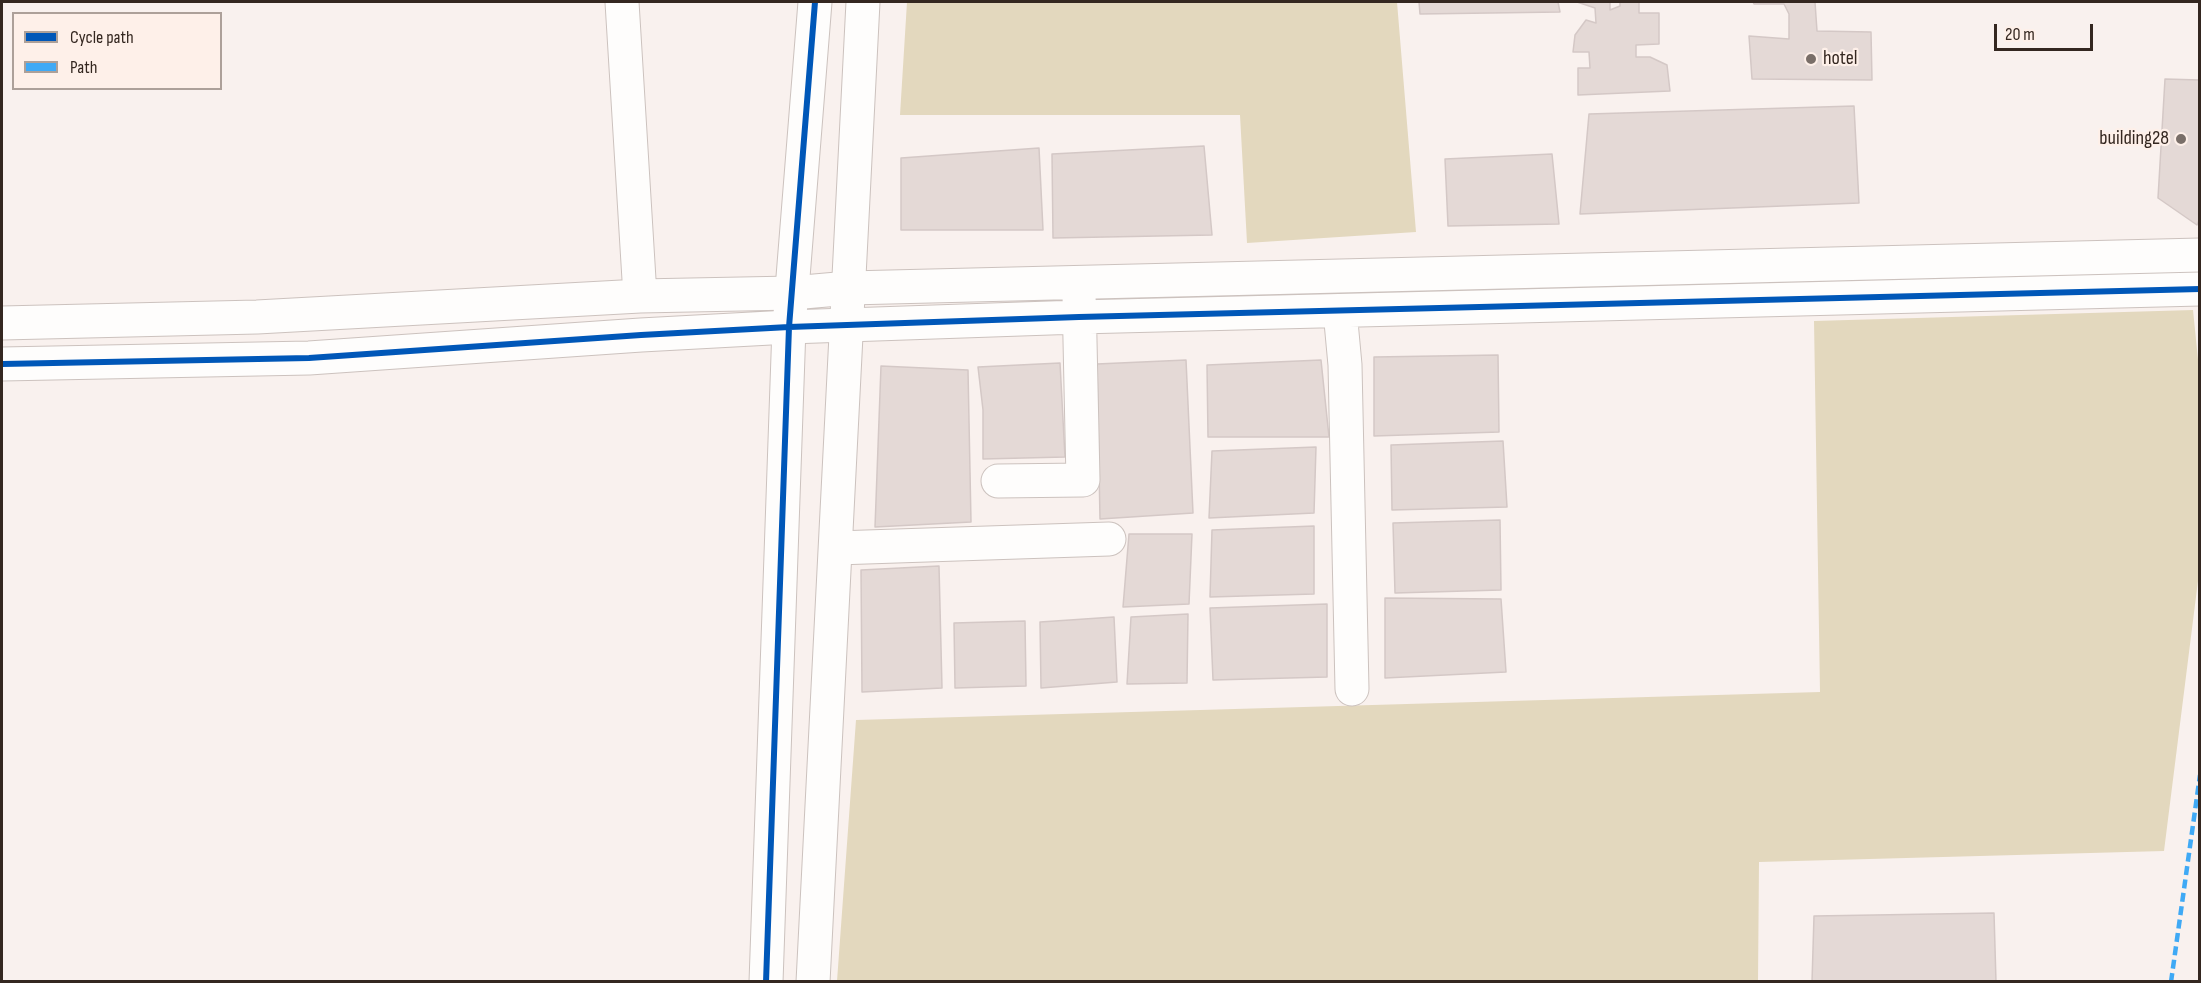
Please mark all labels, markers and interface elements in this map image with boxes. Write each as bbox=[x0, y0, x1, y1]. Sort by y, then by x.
legend bbox=[12, 12, 222, 90]
scale bar bbox=[1997, 12, 2096, 50]
text: 20 m bbox=[2005, 24, 2035, 45]
text: Cycle path bbox=[70, 27, 134, 48]
place label: hotel bbox=[1823, 47, 1858, 71]
marker: hotel bbox=[1804, 52, 1818, 66]
text: Path bbox=[70, 57, 98, 78]
place label: building28 bbox=[2099, 127, 2169, 151]
marker: building28 bbox=[2174, 132, 2188, 146]

